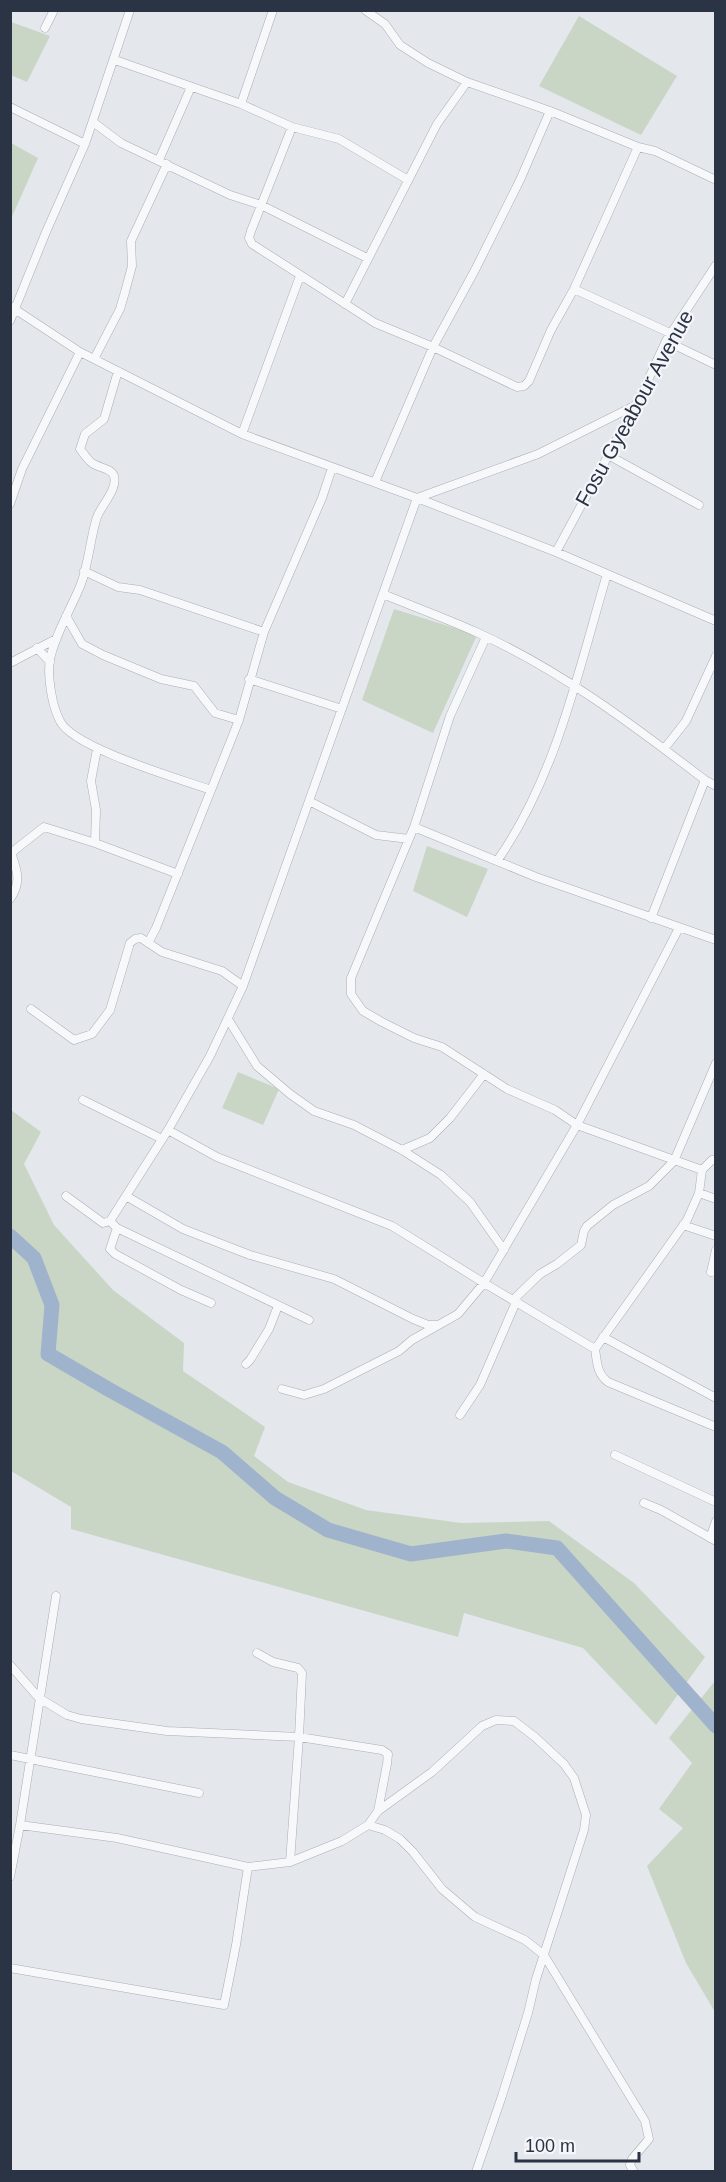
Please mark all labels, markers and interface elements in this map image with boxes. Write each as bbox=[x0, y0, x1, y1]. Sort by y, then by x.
street label: Fosu Gyeabour Avenue bbox=[571, 306, 697, 510]
scale bar bbox=[516, 2125, 639, 2163]
text: 100 m bbox=[525, 2136, 575, 2156]

